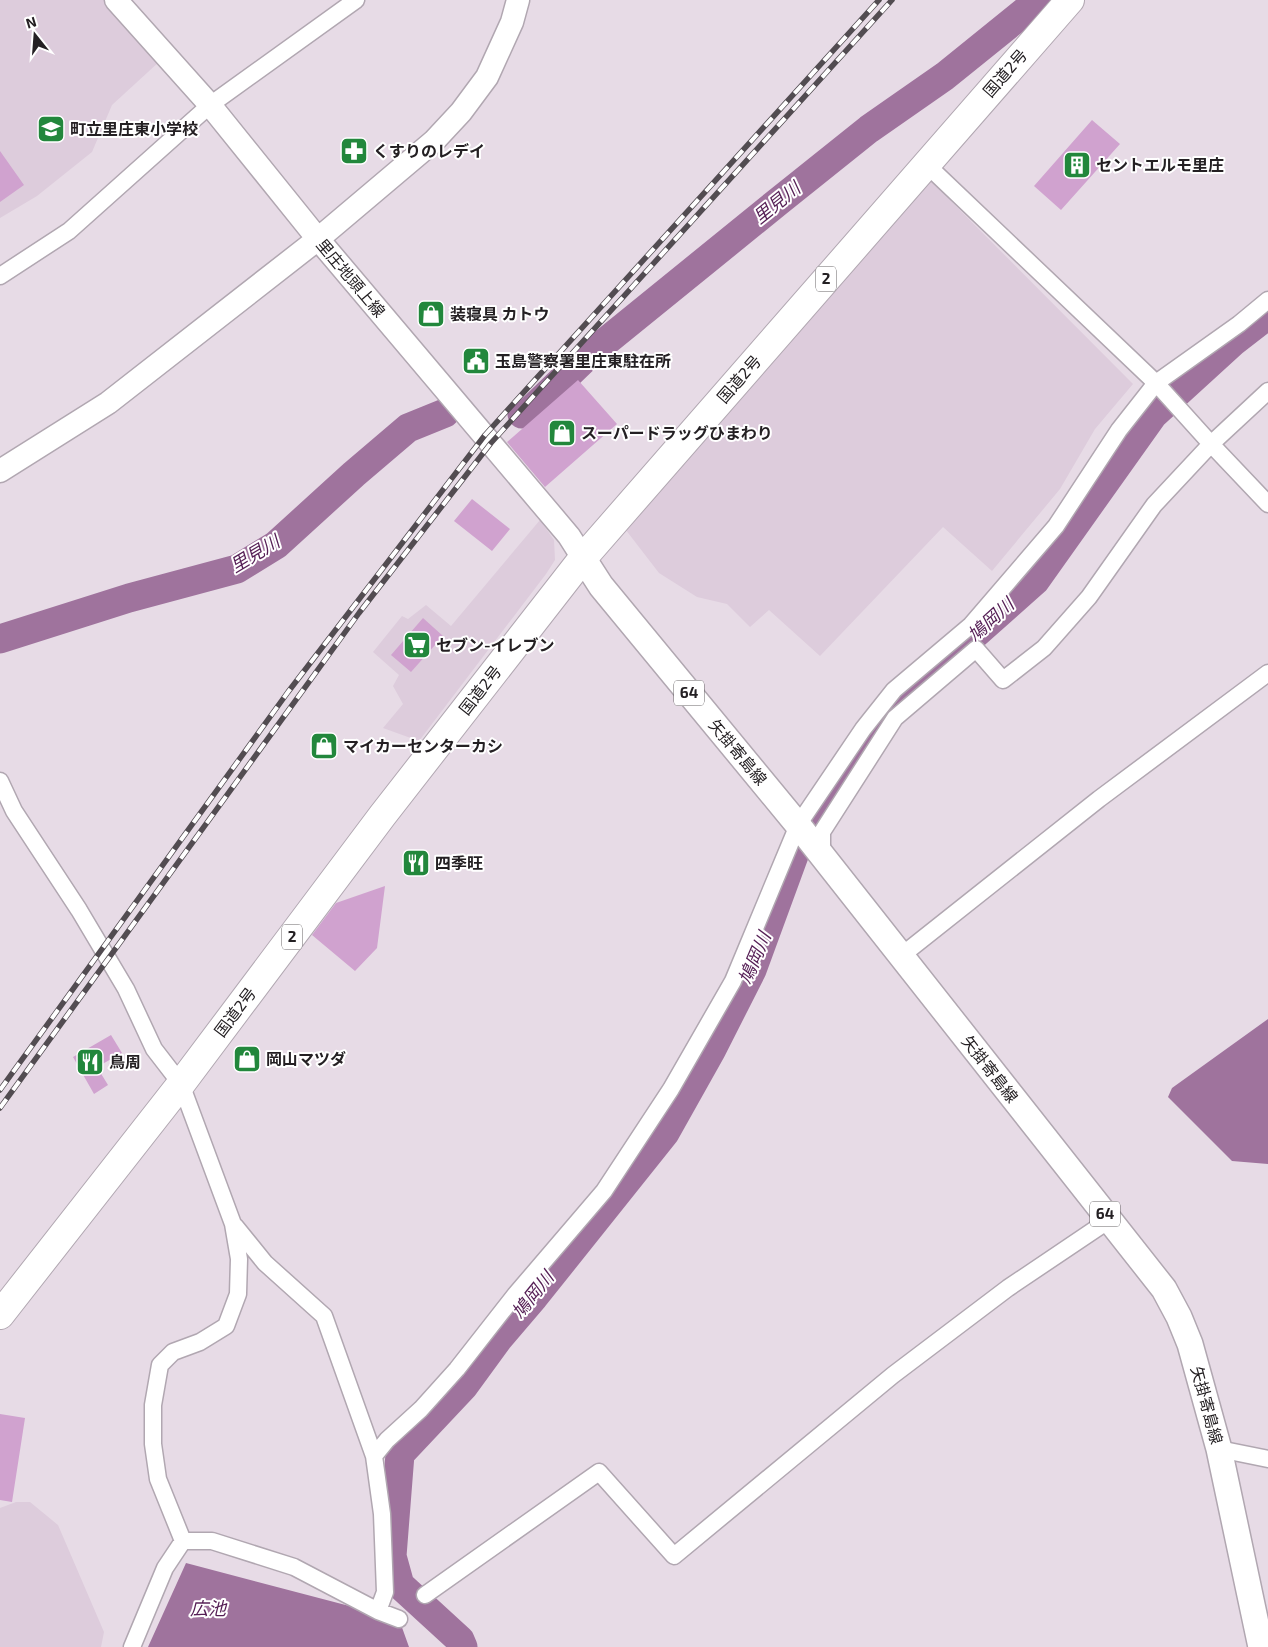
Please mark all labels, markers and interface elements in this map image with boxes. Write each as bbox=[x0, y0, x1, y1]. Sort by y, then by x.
north arrow bbox=[10, 10, 60, 60]
text: N bbox=[24, 12, 38, 32]
street label: 国道2号 bbox=[979, 45, 1030, 100]
school or university icon: 町立里庄東小学校 bbox=[36, 114, 66, 144]
place label: 町立里庄東小学校 bbox=[70, 119, 198, 138]
pharmacy icon: くすりのレデイ bbox=[339, 136, 369, 166]
place label: くすりのレデイ bbox=[373, 141, 485, 160]
building icon: セントエルモ里庄 bbox=[1062, 150, 1092, 180]
place label: セントエルモ里庄 bbox=[1096, 155, 1224, 174]
water label: 里見川 bbox=[748, 175, 806, 228]
street label: 里庄地頭上線 bbox=[313, 235, 390, 321]
road number: 2 bbox=[816, 266, 836, 292]
shop icon: 装寝具 カトウ bbox=[416, 299, 446, 329]
place label: 装寝具 カトウ bbox=[450, 304, 549, 323]
public building icon: 玉島警察署里庄東駐在所 bbox=[461, 346, 491, 376]
place label: 玉島警察署里庄東駐在所 bbox=[495, 351, 671, 370]
street label: 国道2号 bbox=[713, 351, 764, 406]
shop icon: スーパードラッグひまわり bbox=[547, 418, 577, 448]
place label: スーパードラッグひまわり bbox=[581, 423, 773, 442]
water label: 里見川 bbox=[226, 529, 285, 576]
water label: 鳩岡川 bbox=[963, 592, 1019, 645]
supermarket icon: セブン-イレブン bbox=[402, 630, 432, 660]
place label: セブン-イレブン bbox=[436, 635, 555, 654]
street label: 国道2号 bbox=[455, 661, 505, 718]
road number: 64 bbox=[674, 680, 704, 706]
street label: 矢掛寄島線 bbox=[705, 715, 771, 788]
shop icon: マイカーセンターカシ bbox=[309, 731, 339, 761]
place label: マイカーセンターカシ bbox=[343, 736, 503, 755]
restaurant icon: 四季旺 bbox=[401, 848, 431, 878]
place label: 四季旺 bbox=[435, 853, 483, 872]
road number: 2 bbox=[282, 924, 302, 950]
water label: 鳩岡川 bbox=[733, 927, 776, 987]
street label: 国道2号 bbox=[210, 983, 259, 1040]
street label: 矢掛寄島線 bbox=[958, 1031, 1023, 1106]
shop icon: 岡山マツダ bbox=[232, 1044, 262, 1074]
restaurant icon: 鳥周 bbox=[75, 1047, 105, 1077]
place label: 岡山マツダ bbox=[266, 1049, 346, 1068]
place label: 鳥周 bbox=[109, 1052, 141, 1071]
road number: 64 bbox=[1090, 1202, 1120, 1226]
water label: 鳩岡川 bbox=[507, 1265, 559, 1322]
street label: 矢掛寄島線 bbox=[1188, 1364, 1227, 1446]
water label: 広池 bbox=[190, 1597, 228, 1619]

